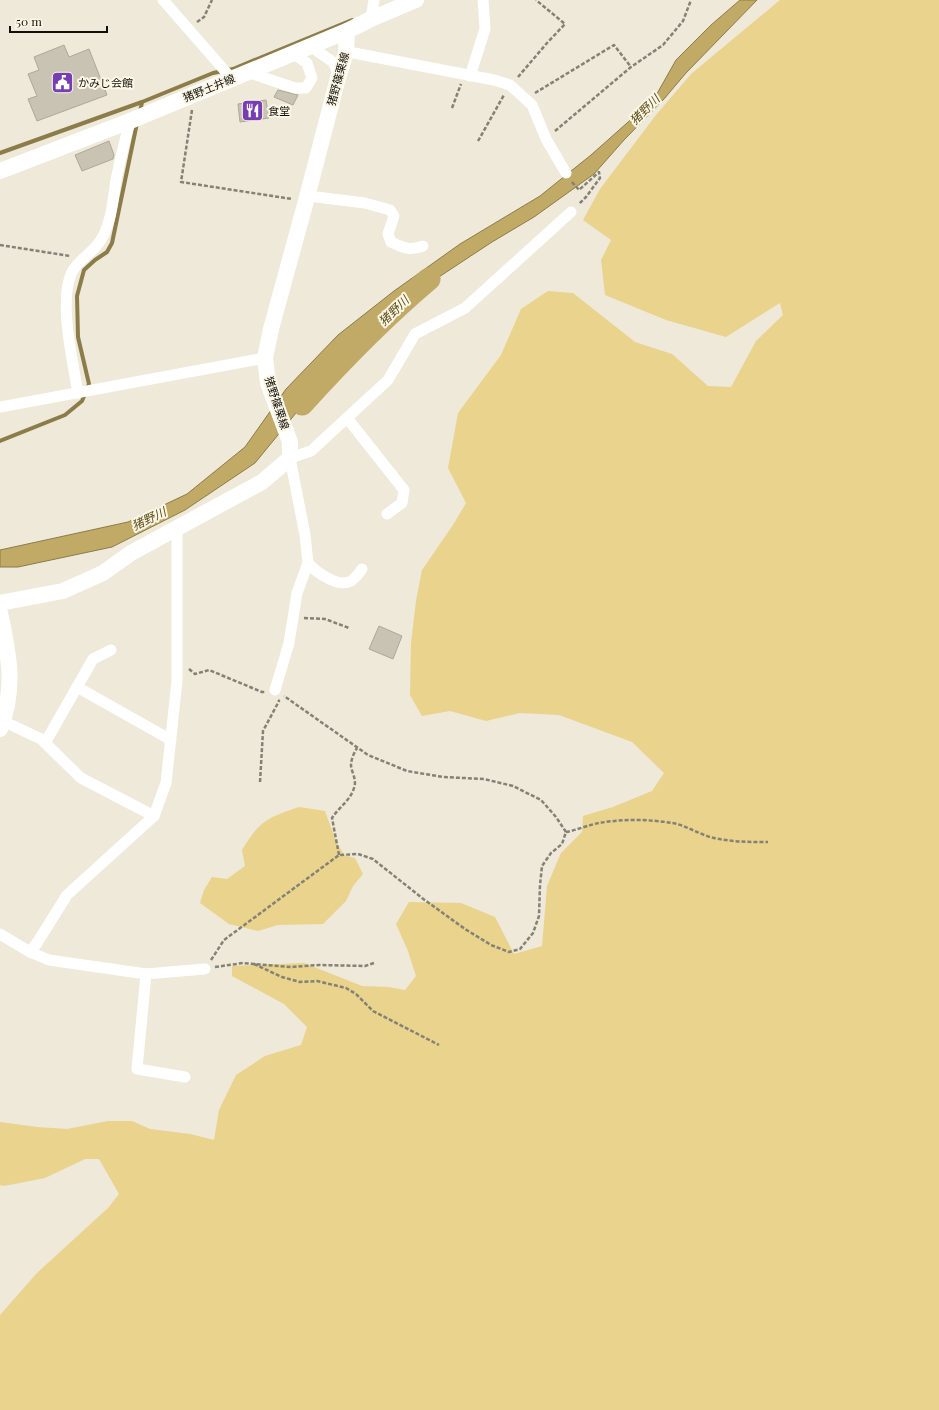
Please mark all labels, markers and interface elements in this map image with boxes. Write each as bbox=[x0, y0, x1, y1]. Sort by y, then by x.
scale bar bbox=[10, 8, 107, 34]
text: 50 m bbox=[16, 13, 42, 29]
street label: 猪野篠栗線 bbox=[323, 50, 352, 107]
public building icon: かみじ会館 bbox=[49, 70, 75, 96]
street label: 猪野土井線 bbox=[181, 70, 237, 105]
place label: かみじ会館 bbox=[78, 75, 133, 90]
water label: 猪野川 bbox=[626, 89, 664, 128]
restaurant icon: 食堂 bbox=[240, 98, 266, 124]
place label: 食堂 bbox=[268, 103, 290, 118]
water label: 猪野川 bbox=[375, 291, 413, 329]
street label: 猪野篠栗線 bbox=[262, 374, 293, 431]
water label: 猪野川 bbox=[129, 502, 170, 533]

